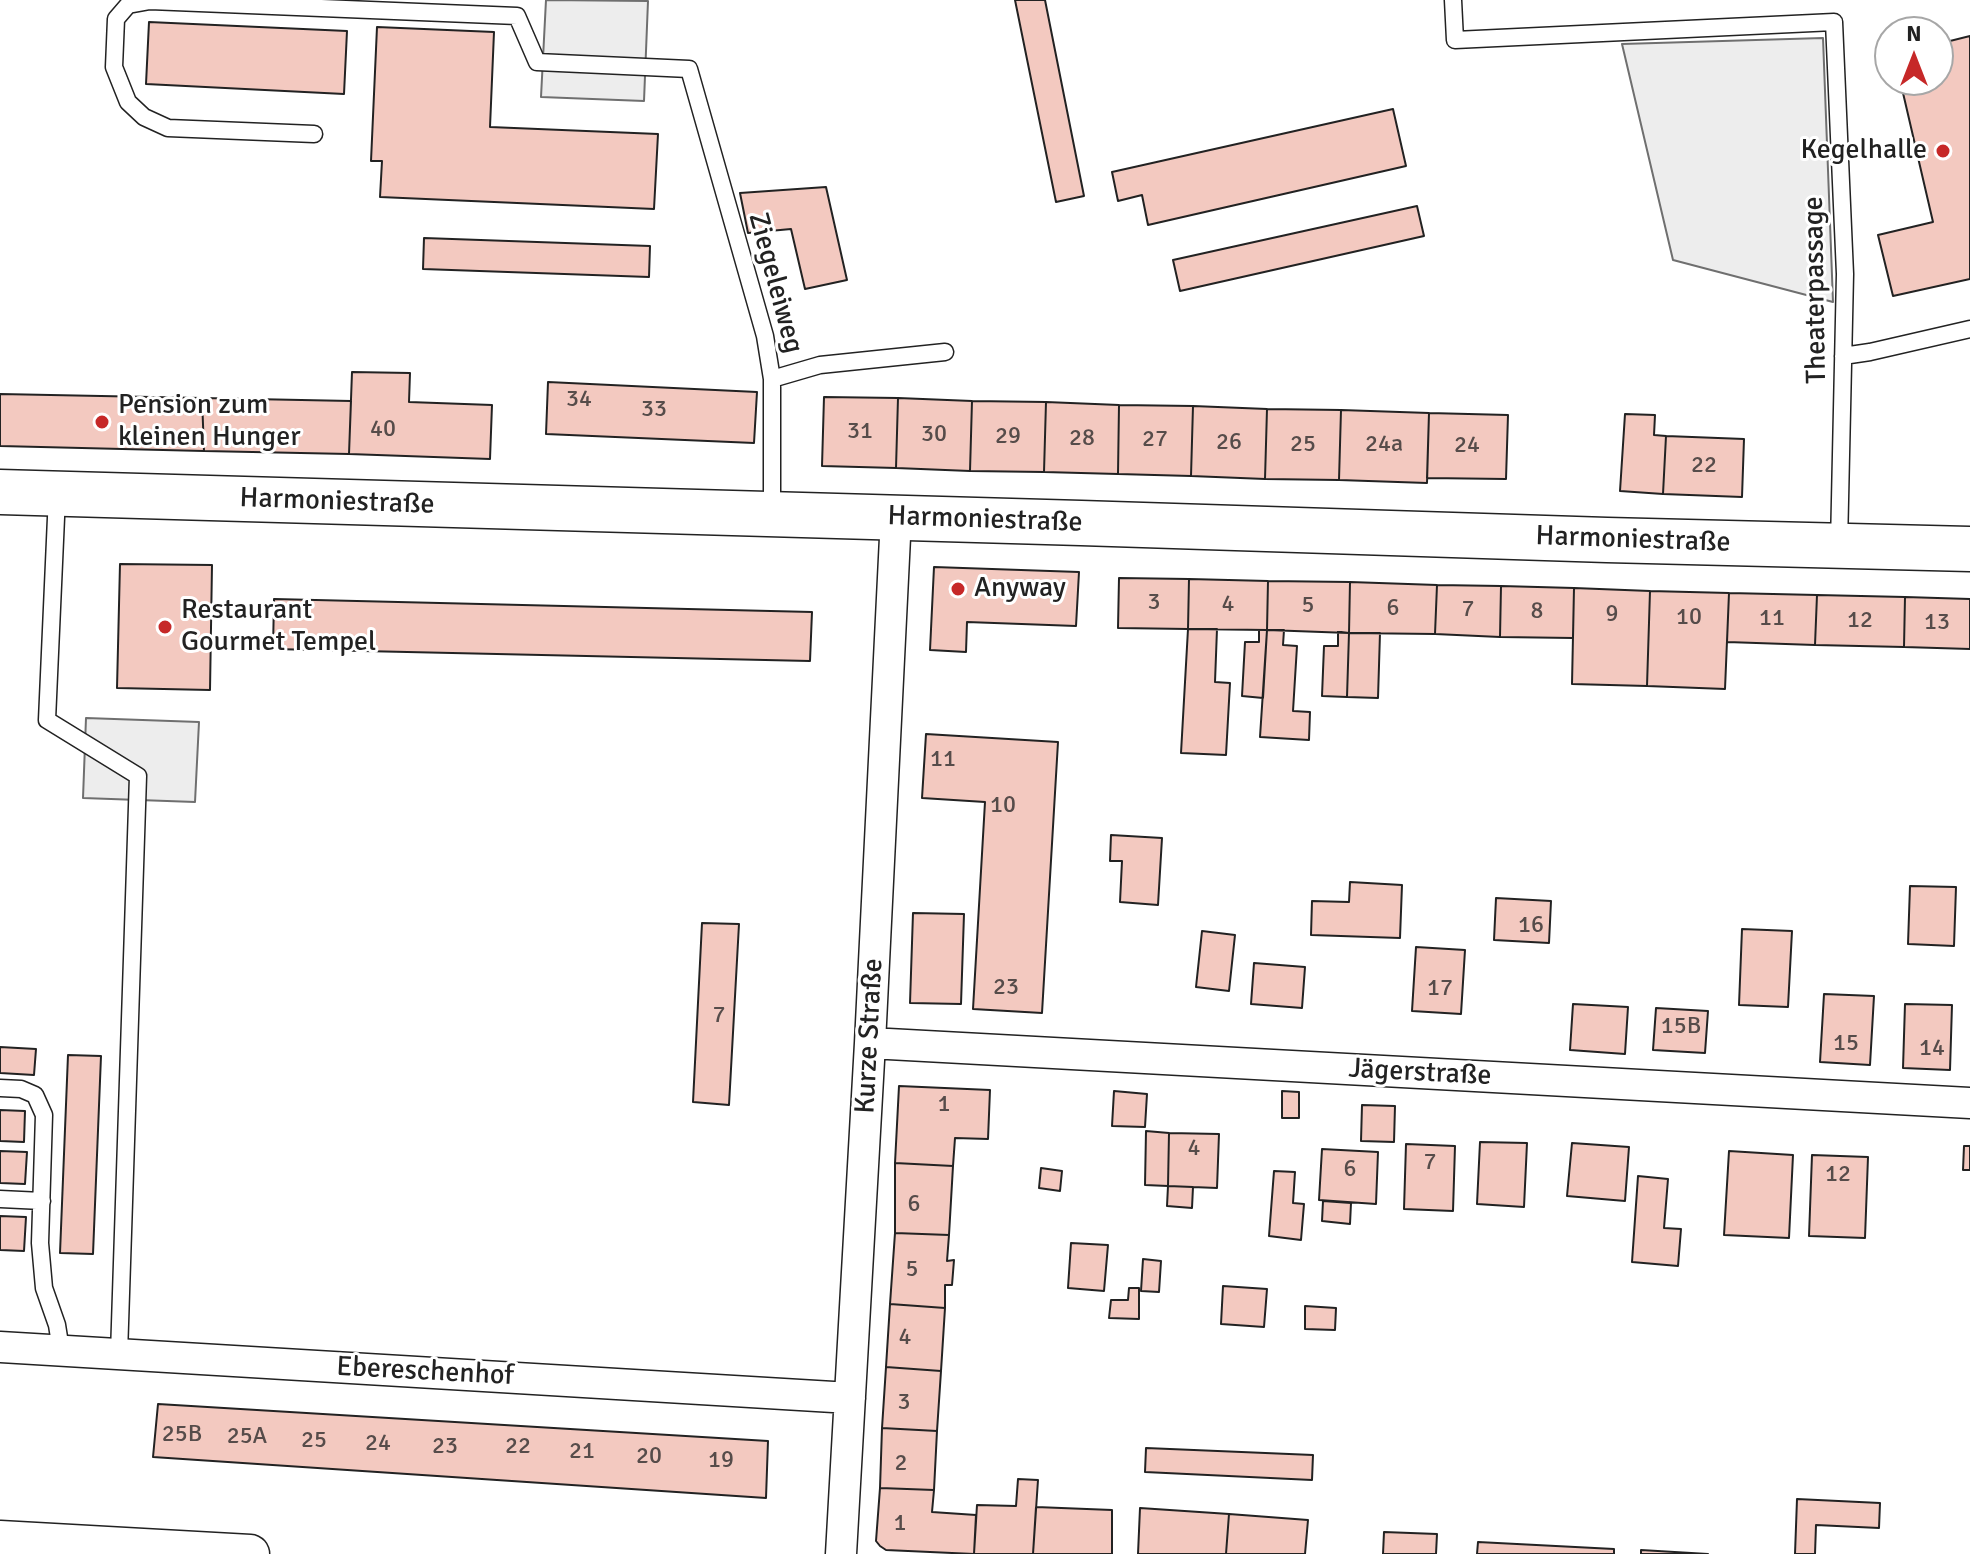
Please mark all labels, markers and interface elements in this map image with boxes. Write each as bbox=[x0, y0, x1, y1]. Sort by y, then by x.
north arrow bbox=[1874, 16, 1954, 96]
text: N bbox=[1906, 20, 1922, 47]
place label: Kegelhalle bbox=[1800, 134, 1927, 168]
marker: Kegelhalle bbox=[1934, 142, 1952, 160]
street label: Theaterpassage bbox=[1798, 196, 1834, 384]
street label: Ziegeleiweg bbox=[740, 209, 810, 357]
house number: 34 bbox=[566, 386, 592, 414]
place label: Pension zum kleinen Hunger bbox=[118, 389, 300, 455]
house number: 33 bbox=[641, 396, 667, 424]
marker: Pension zum kleinen Hunger bbox=[93, 413, 111, 431]
house number: 40 bbox=[370, 416, 396, 444]
house number: 31 bbox=[847, 418, 873, 446]
house number: 30 bbox=[921, 421, 947, 449]
house number: 29 bbox=[995, 423, 1021, 451]
house number: 28 bbox=[1069, 425, 1095, 453]
house number: 27 bbox=[1142, 426, 1168, 454]
house number: 26 bbox=[1216, 429, 1242, 457]
house number: 25 bbox=[1290, 431, 1316, 459]
house number: 24a bbox=[1365, 431, 1403, 459]
house number: 24 bbox=[1454, 432, 1480, 460]
house number: 22 bbox=[1691, 452, 1717, 480]
street label: Harmoniestraße bbox=[239, 482, 435, 522]
street label: Harmoniestraße bbox=[887, 500, 1083, 540]
street label: Harmoniestraße bbox=[1535, 520, 1731, 560]
place label: Anyway bbox=[974, 572, 1066, 606]
marker: Anyway bbox=[949, 580, 967, 598]
house number: 3 bbox=[1148, 589, 1160, 617]
house number: 4 bbox=[1222, 591, 1234, 619]
house number: 5 bbox=[1302, 592, 1314, 620]
place label: Restaurant Gourmet Tempel bbox=[181, 594, 376, 660]
house number: 6 bbox=[1387, 595, 1399, 623]
house number: 7 bbox=[1462, 596, 1474, 624]
house number: 8 bbox=[1531, 598, 1543, 626]
house number: 9 bbox=[1606, 601, 1618, 629]
house number: 10 bbox=[1676, 604, 1702, 632]
house number: 11 bbox=[1759, 605, 1785, 633]
house number: 12 bbox=[1847, 607, 1873, 635]
house number: 13 bbox=[1924, 609, 1950, 637]
marker: Restaurant Gourmet Tempel bbox=[156, 618, 174, 636]
house number: 11 bbox=[930, 746, 956, 774]
house number: 10 bbox=[990, 792, 1016, 820]
house number: 16 bbox=[1518, 912, 1544, 940]
street label: Kurze Straße bbox=[849, 957, 891, 1115]
house number: 23 bbox=[993, 974, 1019, 1002]
house number: 17 bbox=[1427, 975, 1453, 1003]
house number: 7 bbox=[713, 1002, 725, 1030]
house number: 15B bbox=[1661, 1013, 1701, 1041]
house number: 15 bbox=[1833, 1030, 1859, 1058]
house number: 14 bbox=[1919, 1035, 1945, 1063]
street label: Jägerstraße bbox=[1348, 1052, 1492, 1094]
house number: 1 bbox=[938, 1091, 950, 1119]
house number: 4 bbox=[1188, 1135, 1200, 1163]
house number: 7 bbox=[1424, 1149, 1436, 1177]
house number: 6 bbox=[1344, 1156, 1356, 1184]
house number: 12 bbox=[1825, 1161, 1851, 1189]
house number: 6 bbox=[908, 1191, 920, 1219]
house number: 5 bbox=[906, 1256, 918, 1284]
house number: 4 bbox=[899, 1324, 911, 1352]
street label: Ebereschenhof bbox=[336, 1351, 514, 1393]
house number: 3 bbox=[898, 1389, 910, 1417]
house number: 25B bbox=[162, 1421, 202, 1449]
house number: 25A bbox=[227, 1423, 267, 1451]
house number: 25 bbox=[301, 1427, 327, 1455]
house number: 24 bbox=[365, 1430, 391, 1458]
house number: 23 bbox=[432, 1433, 458, 1461]
house number: 22 bbox=[505, 1433, 531, 1461]
house number: 21 bbox=[569, 1438, 595, 1466]
house number: 20 bbox=[636, 1443, 662, 1471]
house number: 19 bbox=[708, 1447, 734, 1475]
house number: 2 bbox=[895, 1450, 907, 1478]
house number: 1 bbox=[894, 1510, 906, 1538]

